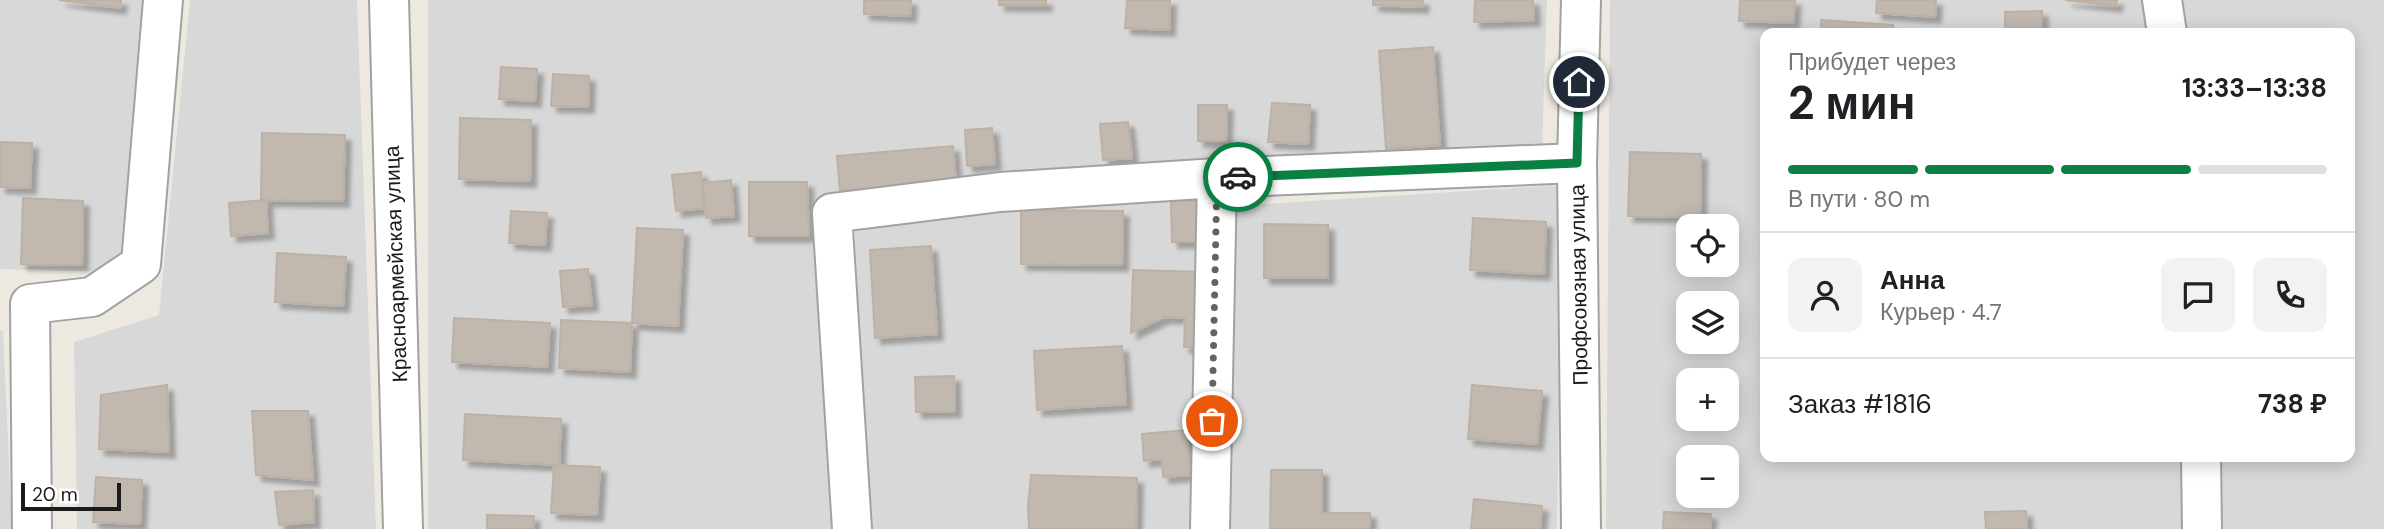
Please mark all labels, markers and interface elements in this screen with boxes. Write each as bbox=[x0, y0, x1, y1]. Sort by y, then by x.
text: Прибудет через bbox=[1788, 47, 1956, 77]
pin bbox=[1549, 52, 1609, 112]
icon: home bbox=[1560, 63, 1598, 101]
text: 13:33–13:38 bbox=[2182, 71, 2327, 105]
text: 2 мин bbox=[1788, 73, 1915, 133]
courier bbox=[1203, 142, 1273, 212]
street label: Красноармейская улица bbox=[378, 145, 414, 383]
icon: car bbox=[1219, 158, 1257, 196]
street label: Профсоюзная улица bbox=[1563, 184, 1595, 386]
text: В пути · 80 m bbox=[1788, 184, 1930, 214]
map controls bbox=[1676, 214, 1739, 508]
button: locate bbox=[1676, 214, 1739, 277]
button: person bbox=[1788, 258, 1862, 332]
button: chat bbox=[2161, 258, 2235, 332]
button: phone bbox=[2253, 258, 2327, 332]
text: Анна bbox=[1880, 263, 1945, 297]
button: layers bbox=[1676, 291, 1739, 354]
text: Курьер · 4.7 bbox=[1880, 297, 2002, 327]
button: + bbox=[1676, 368, 1739, 431]
text: Заказ #1816 bbox=[1788, 387, 1932, 421]
text: 738 ₽ bbox=[2258, 387, 2327, 421]
pin bbox=[1182, 391, 1242, 451]
icon: bag bbox=[1193, 402, 1231, 440]
button: − bbox=[1676, 445, 1739, 508]
scale bar bbox=[21, 480, 121, 512]
text: 20 m bbox=[32, 482, 78, 507]

